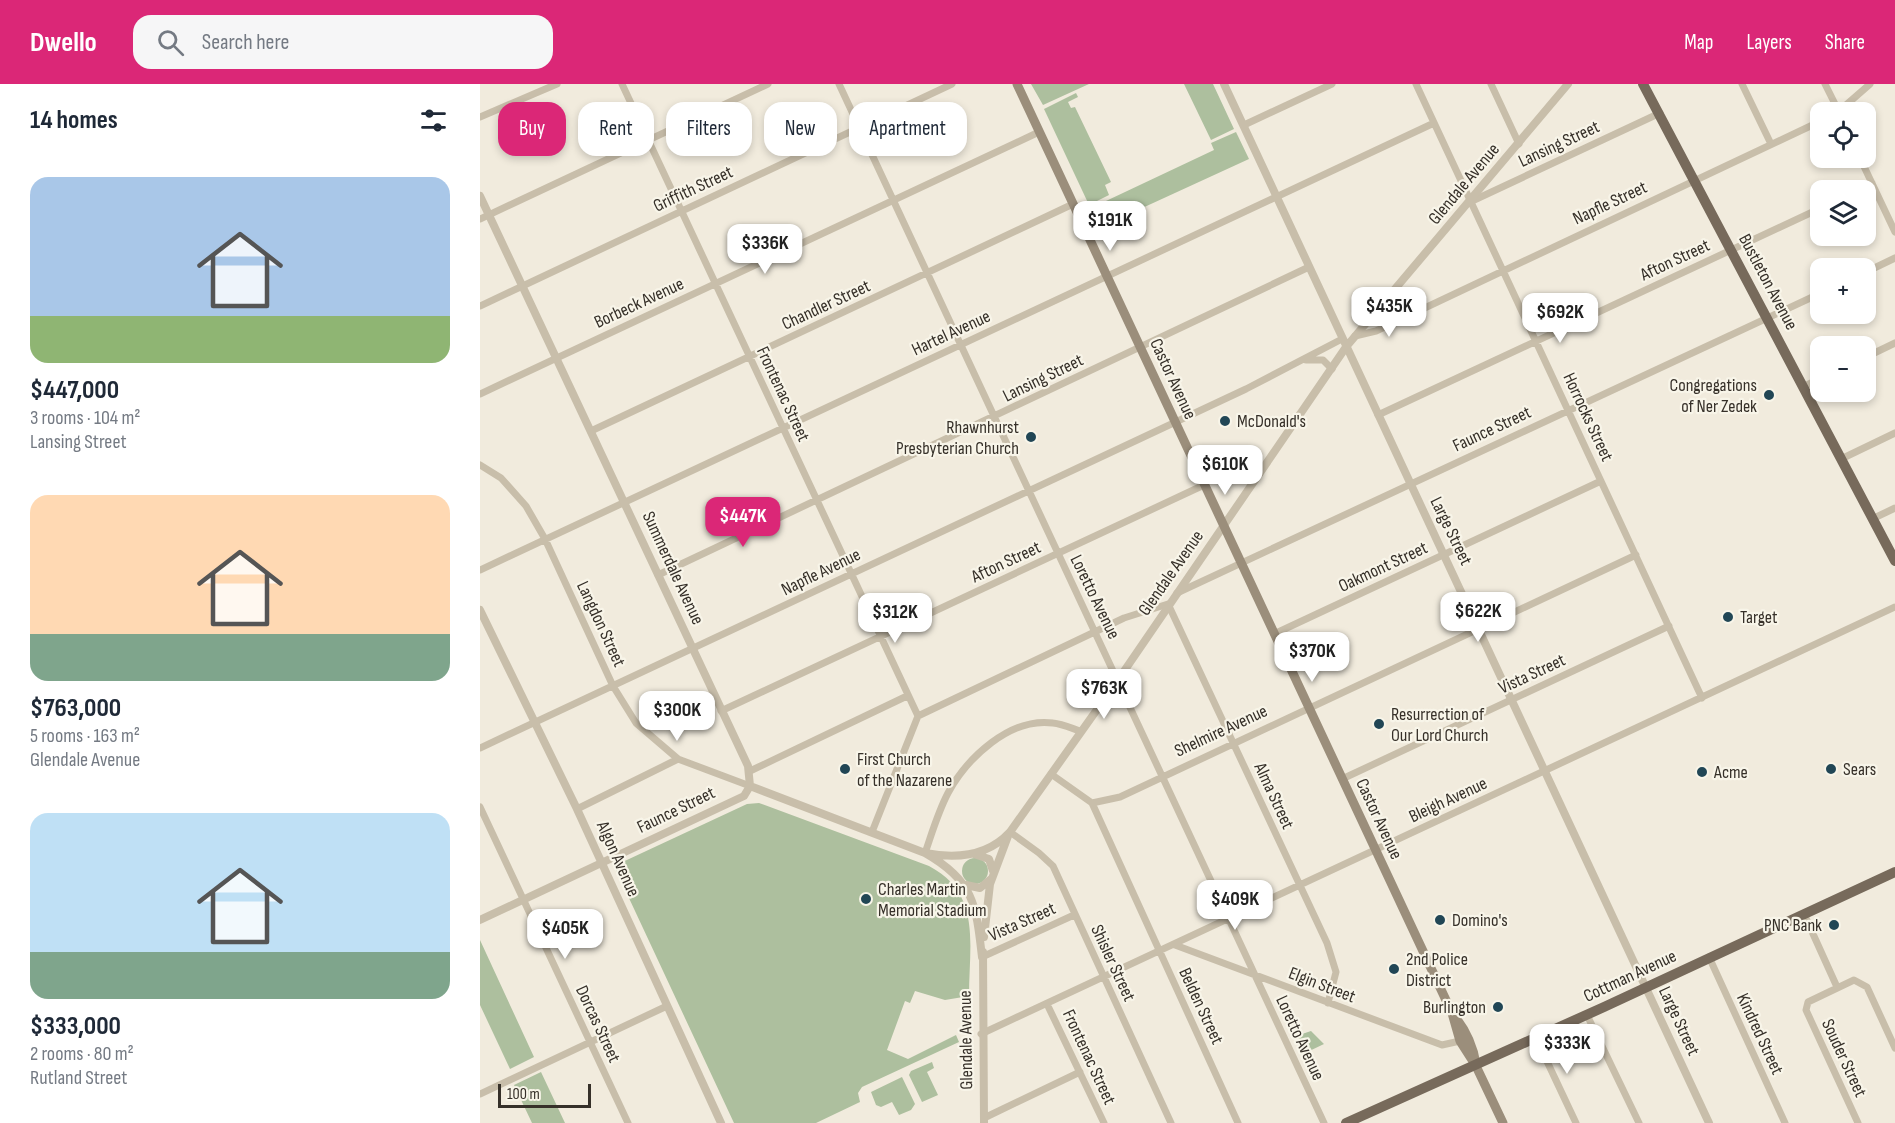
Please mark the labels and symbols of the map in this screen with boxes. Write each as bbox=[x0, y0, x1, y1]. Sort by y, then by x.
street label: Lansing Street bbox=[1515, 116, 1603, 172]
street label: Glendale Avenue bbox=[1424, 139, 1504, 229]
street label: Griffith Street bbox=[650, 161, 737, 217]
street label: Napfle Street bbox=[1570, 176, 1651, 229]
pin: $191K bbox=[1068, 201, 1152, 252]
pin: $336K bbox=[723, 224, 807, 275]
street label: Bustleton Avenue bbox=[1734, 231, 1802, 333]
street label: Afton Street bbox=[1636, 235, 1714, 286]
street label: Borbeck Avenue bbox=[591, 273, 687, 333]
street label: Chandler Street bbox=[778, 275, 874, 335]
pin: $435K bbox=[1347, 287, 1431, 338]
pin: $692K bbox=[1518, 293, 1602, 344]
street label: Hartel Avenue bbox=[908, 306, 994, 360]
street label: Castor Avenue bbox=[1145, 335, 1201, 423]
street label: Frontenac Street bbox=[752, 343, 814, 445]
street label: Lansing Street bbox=[999, 349, 1087, 406]
street label: Horrocks Street bbox=[1558, 369, 1618, 465]
place label: Congregations of Ner Zedek bbox=[1670, 375, 1757, 417]
marker: Congregations of Ner Zedek bbox=[1762, 388, 1776, 402]
street label: Faunce Street bbox=[1450, 402, 1535, 456]
place label: McDonald's bbox=[1237, 411, 1306, 432]
marker: McDonald's bbox=[1218, 414, 1232, 428]
place label: Rhawnhurst Presbyterian Church bbox=[896, 417, 1019, 459]
marker: Rhawnhurst Presbyterian Church bbox=[1024, 430, 1038, 444]
pin: $610K bbox=[1183, 445, 1267, 496]
street label: Large Street bbox=[1425, 493, 1477, 569]
pin: $447K bbox=[701, 497, 785, 548]
street label: Summerdale Avenue bbox=[638, 508, 708, 628]
street label: Glendale Avenue bbox=[1134, 526, 1208, 620]
street label: Afton Street bbox=[967, 537, 1045, 588]
street label: Oakmont Street bbox=[1335, 537, 1431, 597]
street label: Napfle Avenue bbox=[778, 544, 864, 600]
street label: Loretto Avenue bbox=[1066, 551, 1124, 643]
street label: Langdon Street bbox=[572, 578, 630, 671]
pin: $622K bbox=[1436, 592, 1520, 643]
pin: $312K bbox=[853, 593, 937, 644]
place label: Target bbox=[1740, 607, 1778, 628]
marker: Target bbox=[1721, 610, 1735, 624]
pin: $370K bbox=[1270, 632, 1354, 683]
street label: Vista Street bbox=[1495, 649, 1569, 699]
pin: $763K bbox=[1062, 669, 1146, 720]
pin: $300K bbox=[635, 691, 719, 742]
street label: Shelmire Avenue bbox=[1171, 700, 1271, 762]
place label: Resurrection of Our Lord Church bbox=[1391, 704, 1488, 746]
marker: Resurrection of Our Lord Church bbox=[1372, 717, 1386, 731]
place label: First Church of the Nazarene bbox=[857, 749, 952, 791]
street label: Alma Street bbox=[1249, 759, 1299, 833]
place label: Sears bbox=[1843, 759, 1876, 780]
marker: First Church of the Nazarene bbox=[838, 762, 852, 776]
place label: Acme bbox=[1713, 762, 1748, 783]
marker: Sears bbox=[1824, 762, 1838, 776]
marker: Acme bbox=[1695, 765, 1709, 779]
street label: Bleigh Avenue bbox=[1406, 773, 1490, 827]
street label: Castor Avenue bbox=[1351, 775, 1407, 863]
street label: Faunce Street bbox=[634, 782, 719, 838]
street label: Algon Avenue bbox=[592, 817, 644, 900]
place label: Charles Martin Memorial Stadium bbox=[878, 879, 987, 921]
pin: $409K bbox=[1193, 880, 1277, 931]
marker: Charles Martin Memorial Stadium bbox=[859, 892, 873, 906]
street label: Vista Street bbox=[985, 898, 1059, 946]
pin: $405K bbox=[523, 909, 607, 960]
place label: Domino's bbox=[1452, 910, 1508, 931]
marker: Domino's bbox=[1433, 913, 1447, 927]
place label: PNC Bank bbox=[1764, 915, 1822, 936]
marker: PNC Bank bbox=[1827, 918, 1841, 932]
street label: Shisler Street bbox=[1086, 921, 1140, 1005]
street label: Cottman Avenue bbox=[1580, 945, 1680, 1007]
place label: 2nd Police District bbox=[1406, 949, 1468, 991]
marker: 2nd Police District bbox=[1387, 962, 1401, 976]
street label: Elgin Street bbox=[1286, 963, 1359, 1007]
street label: Belden Street bbox=[1174, 964, 1228, 1048]
street label: Dorcas Street bbox=[571, 982, 625, 1066]
street label: Large Street bbox=[1654, 983, 1704, 1059]
street label: Glendale Avenue bbox=[955, 990, 977, 1090]
street label: Kindred Street bbox=[1732, 990, 1788, 1078]
street label: Loretto Avenue bbox=[1271, 992, 1329, 1084]
place label: Burlington bbox=[1423, 997, 1486, 1018]
marker: Burlington bbox=[1491, 1000, 1505, 1014]
street label: Frontenac Street bbox=[1058, 1006, 1120, 1108]
street label: Souder Street bbox=[1817, 1016, 1871, 1101]
pin: $333K bbox=[1525, 1024, 1609, 1075]
scale bar bbox=[498, 1081, 591, 1108]

